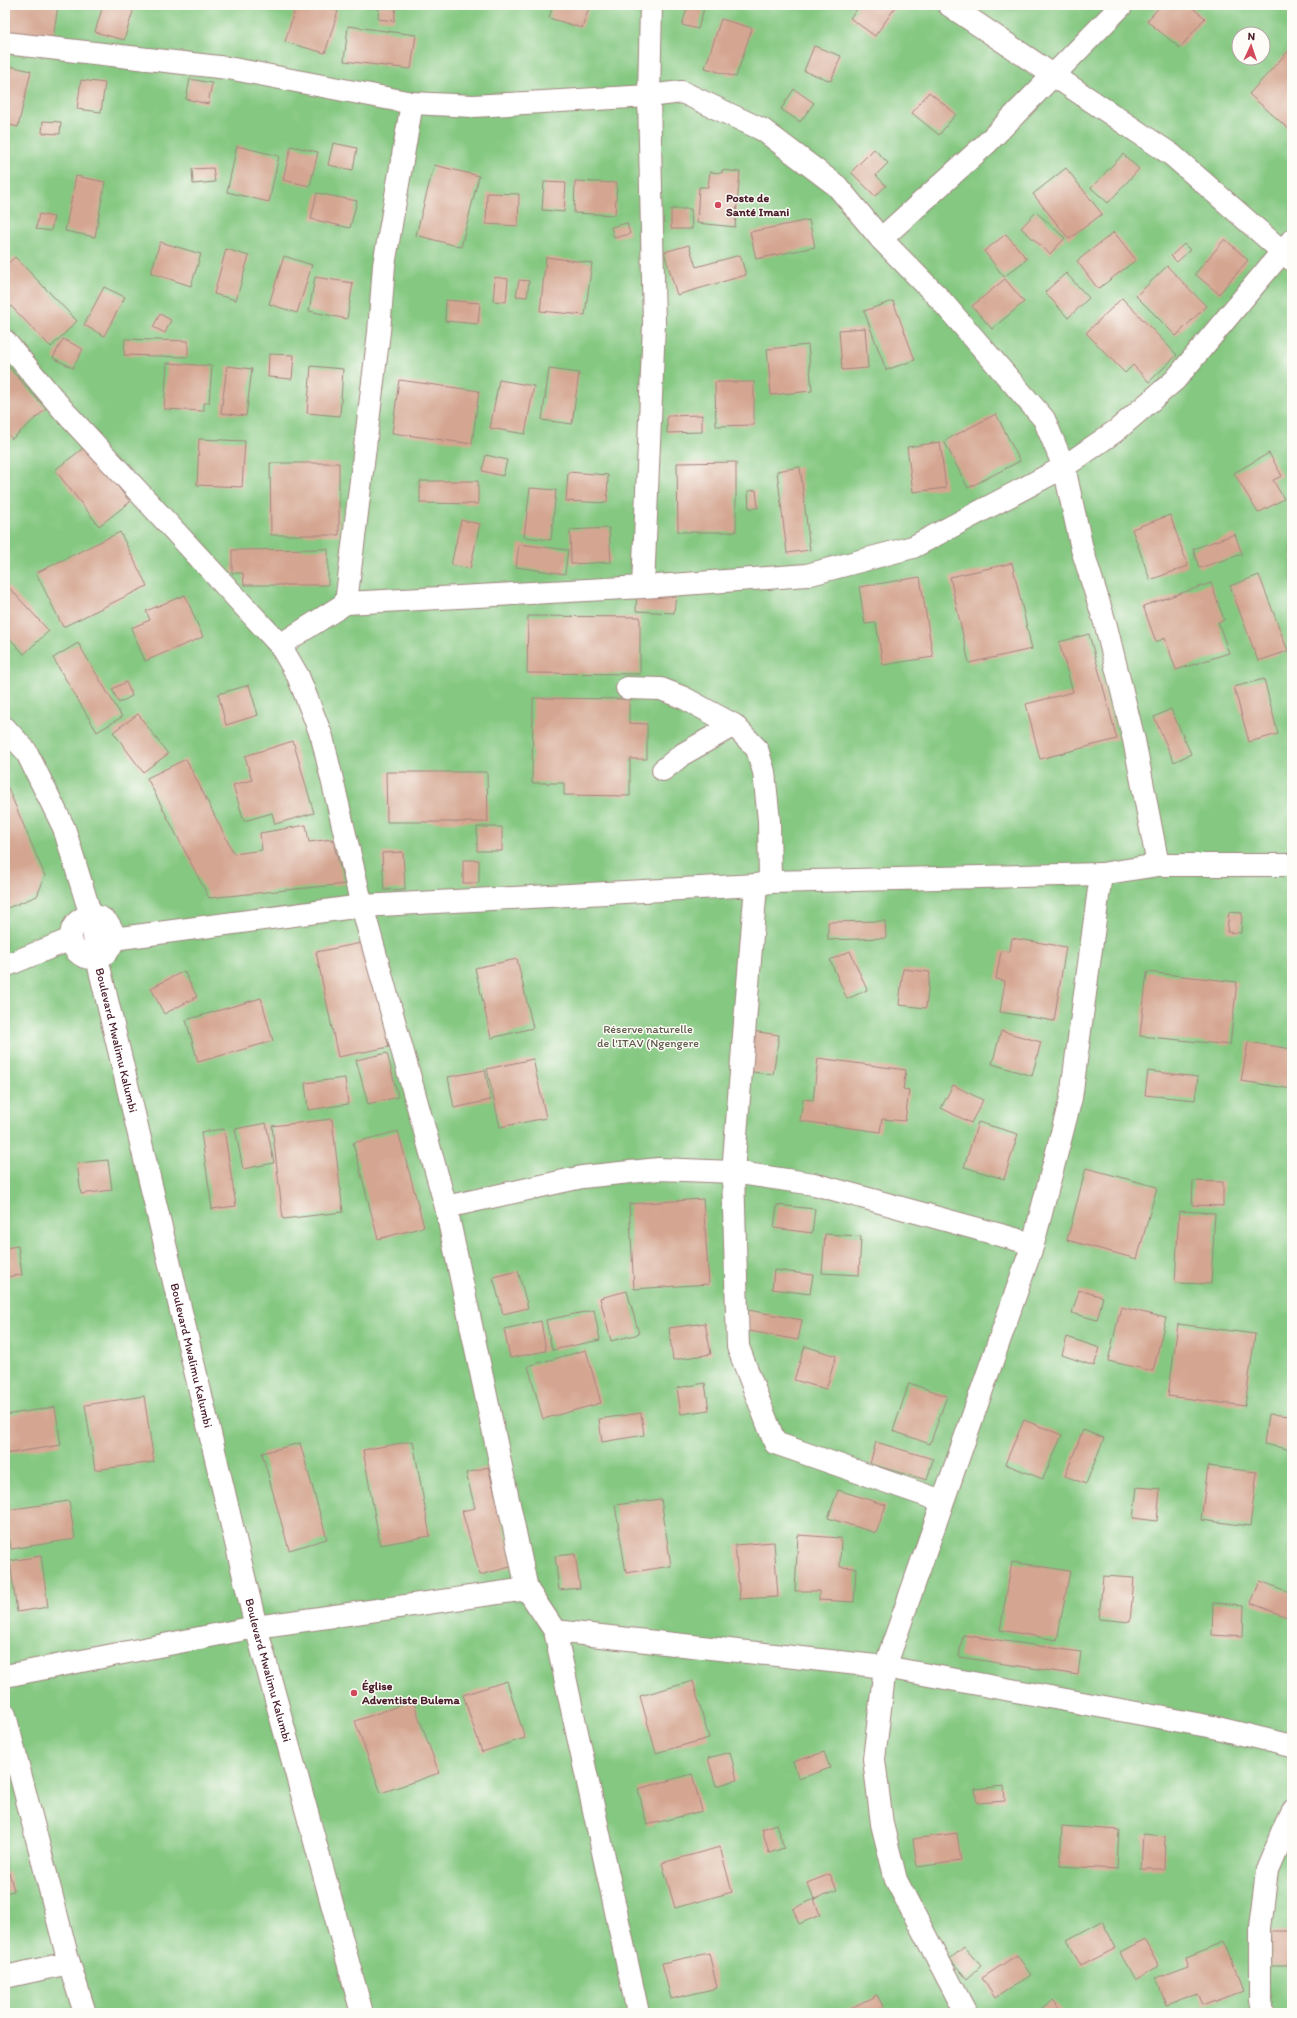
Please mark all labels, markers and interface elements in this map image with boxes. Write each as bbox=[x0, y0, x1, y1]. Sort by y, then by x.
north arrow bbox=[1231, 26, 1271, 66]
text: N bbox=[1247, 30, 1256, 43]
place label: Poste de Santé Imani bbox=[726, 191, 789, 219]
marker: Poste de Santé Imani bbox=[713, 200, 723, 210]
street label: Boulevard Mwalimu Kalumbi bbox=[93, 967, 140, 1114]
park label: Réserve naturelle de l'ITAV (Ngengere bbox=[597, 1022, 699, 1050]
street label: Boulevard Mwalimu Kalumbi bbox=[168, 1282, 215, 1429]
street label: Boulevard Mwalimu Kalumbi bbox=[242, 1597, 294, 1744]
place label: Église Adventiste Bulema bbox=[361, 1679, 460, 1707]
marker: Église Adventiste Bulema bbox=[349, 1688, 359, 1698]

